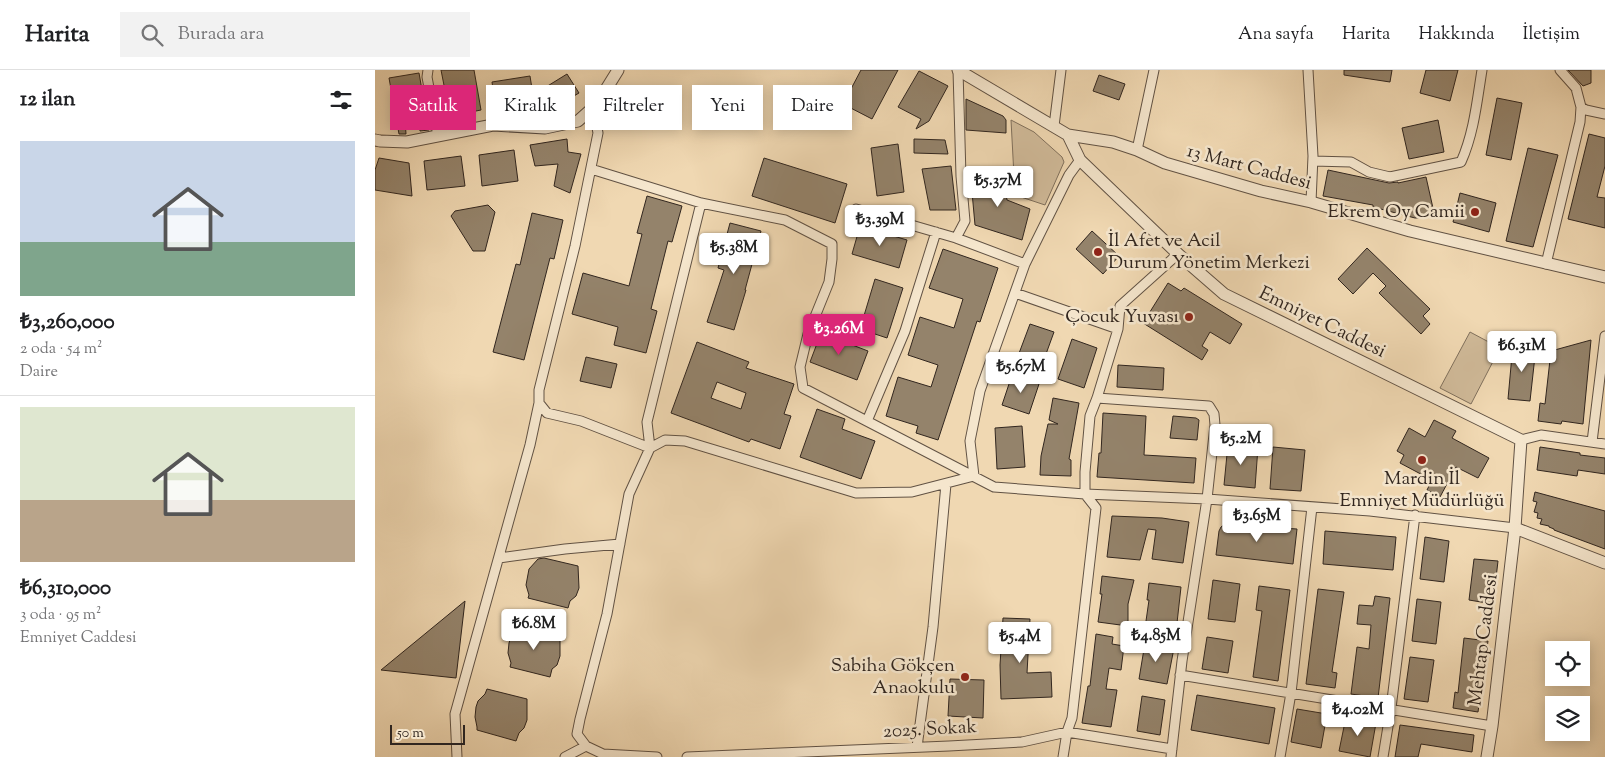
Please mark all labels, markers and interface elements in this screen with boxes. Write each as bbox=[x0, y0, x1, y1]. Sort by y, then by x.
search box bbox=[120, 12, 470, 57]
text: Harita bbox=[25, 18, 90, 52]
icon: search bbox=[138, 21, 166, 49]
text: Burada ara bbox=[178, 21, 264, 48]
text: Ana sayfa bbox=[1238, 22, 1314, 48]
text: Harita bbox=[1342, 22, 1390, 48]
text: Hakkında bbox=[1418, 22, 1495, 48]
text: İletişim bbox=[1523, 22, 1580, 48]
text: 12 ilan bbox=[20, 85, 75, 115]
chip: Satılık bbox=[390, 85, 476, 130]
chip: Kiralık bbox=[486, 85, 575, 130]
chip: Filtreler bbox=[585, 85, 682, 130]
chip: Yeni bbox=[692, 85, 763, 130]
chip: Daire bbox=[773, 85, 852, 130]
icon: filters bbox=[327, 86, 355, 114]
street label: 13 Mart Caddesi bbox=[1184, 138, 1314, 198]
pin: ₺5.37M bbox=[957, 166, 1039, 208]
text: ₺5.37M bbox=[974, 170, 1022, 193]
icon: home bbox=[143, 174, 233, 264]
place label: Ekrem Oy Camii bbox=[1327, 199, 1465, 226]
pin: ₺3.39M bbox=[839, 204, 921, 247]
marker: Ekrem Oy Camii bbox=[1469, 206, 1481, 218]
text: ₺3.39M bbox=[856, 209, 904, 232]
place label: İl Afet ve Acil Durum Yönetim Merkezi bbox=[1108, 228, 1310, 277]
pin: ₺5.38M bbox=[693, 232, 775, 275]
text: ₺5.38M bbox=[710, 237, 758, 260]
marker: İl Afet ve Acil Durum Yönetim Merkezi bbox=[1092, 246, 1104, 258]
street label: Emniyet Caddesi bbox=[1254, 281, 1390, 365]
place label: Çocuk Yuvası bbox=[1065, 304, 1179, 331]
text: ₺3,260,000 bbox=[20, 308, 115, 338]
marker: Çocuk Yuvası bbox=[1183, 311, 1195, 323]
pin: ₺3.26M bbox=[798, 314, 880, 356]
text: ₺3.26M bbox=[814, 318, 864, 341]
pin: ₺6.31M bbox=[1481, 330, 1563, 373]
text: ₺6.31M bbox=[1498, 335, 1546, 358]
text: 2 oda · 54 m² bbox=[20, 338, 102, 361]
pin: ₺5.67M bbox=[980, 352, 1062, 394]
text: ₺5.67M bbox=[997, 356, 1045, 379]
text: Daire bbox=[20, 361, 58, 384]
pin: ₺5.2M bbox=[1206, 424, 1276, 466]
text: ₺5.2M bbox=[1221, 428, 1261, 451]
icon: home bbox=[143, 439, 233, 529]
marker: Mardin İl Emniyet Müdürlüğü bbox=[1416, 454, 1428, 466]
place label: Mardin İl Emniyet Müdürlüğü bbox=[1339, 466, 1505, 515]
pin: ₺3.65M bbox=[1216, 500, 1298, 543]
text: ₺3.65M bbox=[1233, 505, 1281, 528]
street label: Mehtap Caddesi bbox=[1463, 572, 1505, 708]
text: ₺6,310,000 bbox=[20, 574, 111, 604]
text: 3 oda · 95 m² bbox=[20, 604, 101, 627]
pin: ₺6.8M bbox=[499, 608, 569, 651]
text: ₺6.8M bbox=[512, 613, 556, 636]
pin: ₺4.85M bbox=[1115, 620, 1197, 663]
pin: ₺5.4M bbox=[985, 622, 1055, 664]
text: ₺4.85M bbox=[1131, 625, 1181, 648]
text: ₺5.4M bbox=[999, 626, 1041, 649]
text: Emniyet Caddesi bbox=[20, 627, 137, 650]
map controls bbox=[1545, 641, 1590, 741]
button: locate bbox=[1545, 641, 1590, 686]
place label: Sabiha Gökçen Anaokulu bbox=[831, 653, 955, 702]
marker: Sabiha Gökçen Anaokulu bbox=[959, 671, 971, 683]
pin: ₺4.02M bbox=[1317, 694, 1399, 737]
button: layers bbox=[1545, 696, 1590, 741]
text: ₺4.02M bbox=[1332, 699, 1384, 722]
street label: 2025. Sokak bbox=[882, 714, 978, 746]
scale bar bbox=[390, 722, 465, 745]
text: 50 m bbox=[397, 724, 424, 744]

